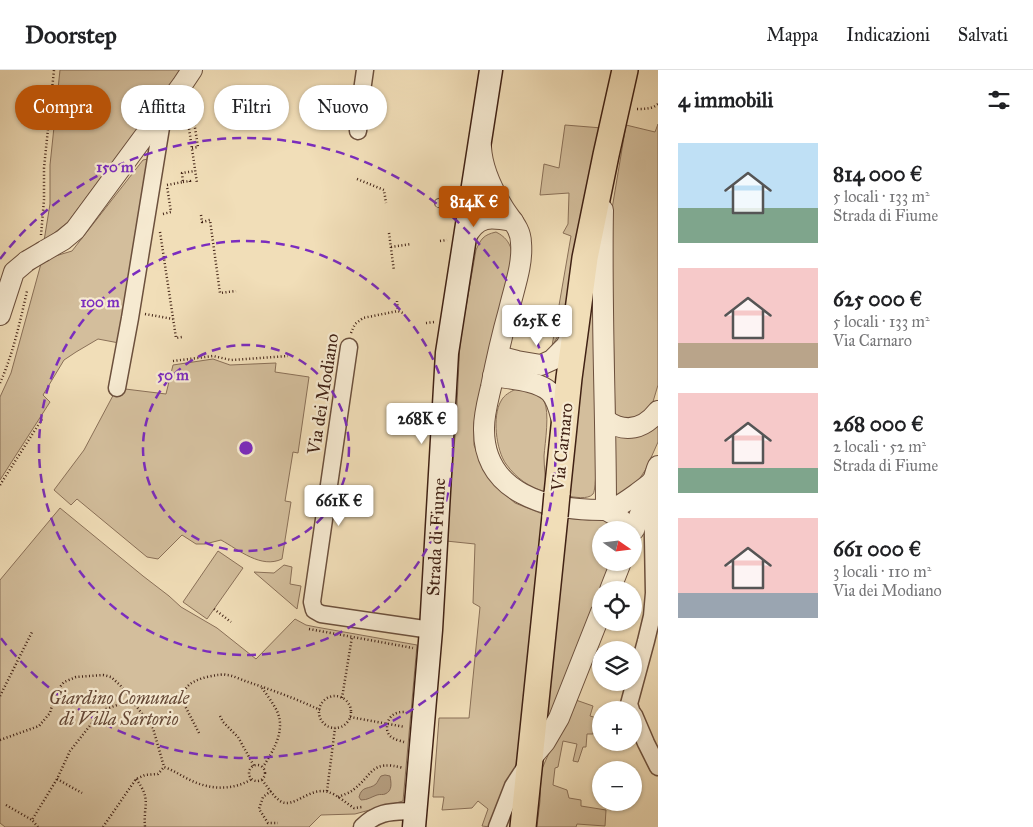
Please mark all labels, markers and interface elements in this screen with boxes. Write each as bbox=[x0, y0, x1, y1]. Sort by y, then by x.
text: Doorstep bbox=[25, 20, 117, 50]
text: Mappa bbox=[766, 24, 818, 46]
text: Indicazioni bbox=[846, 24, 930, 46]
text: Salvati bbox=[958, 24, 1008, 46]
chip: Compra bbox=[15, 85, 111, 130]
chip: Affitta bbox=[121, 85, 204, 130]
chip: Filtri bbox=[214, 85, 289, 130]
chip: Nuovo bbox=[299, 85, 387, 130]
icon: filters bbox=[985, 86, 1013, 114]
text: 4 immobili bbox=[678, 87, 773, 113]
text: 150 m bbox=[96, 158, 134, 176]
text: 814 000 € bbox=[833, 161, 923, 187]
icon: home bbox=[718, 163, 778, 223]
pin: 814K € bbox=[433, 186, 515, 228]
text: 5 locali · 133 m² bbox=[833, 187, 930, 206]
text: 814K € bbox=[450, 192, 498, 211]
text: Strada di Fiume bbox=[833, 206, 938, 225]
text: 625 000 € bbox=[833, 286, 922, 312]
icon: home bbox=[718, 288, 778, 348]
text: 100 m bbox=[80, 293, 120, 311]
pin: 625K € bbox=[496, 304, 578, 347]
text: 625K € bbox=[513, 311, 561, 330]
text: 5 locali · 133 m² bbox=[833, 312, 930, 331]
text: Via Carnaro bbox=[833, 331, 912, 350]
street label: Via dei Modiano bbox=[302, 332, 343, 457]
text: 50 m bbox=[157, 366, 189, 384]
pin: 268K € bbox=[381, 402, 463, 445]
street label: Via Carnaro bbox=[546, 402, 578, 493]
text: 268K € bbox=[397, 409, 447, 428]
text: 268 000 € bbox=[833, 411, 924, 437]
icon: home bbox=[718, 413, 778, 473]
text: 2 locali · 52 m² bbox=[833, 437, 926, 456]
centre of rings bbox=[237, 439, 255, 457]
text: Strada di Fiume bbox=[833, 456, 938, 475]
street label: Strada di Fiume bbox=[422, 477, 450, 597]
pin: 661K € bbox=[298, 484, 380, 527]
text: 661K € bbox=[315, 491, 363, 510]
north arrow bbox=[592, 521, 642, 571]
map controls bbox=[592, 521, 642, 811]
text: 661 000 € bbox=[833, 536, 921, 562]
icon: home bbox=[718, 538, 778, 598]
text: 3 locali · 110 m² bbox=[833, 562, 931, 581]
button: locate bbox=[592, 581, 642, 631]
text: Via dei Modiano bbox=[833, 581, 942, 600]
button: layers bbox=[592, 641, 642, 691]
park label: Giardino Comunale di Villa Sartorio bbox=[49, 687, 191, 730]
button: + bbox=[592, 701, 642, 751]
button: − bbox=[592, 761, 642, 811]

